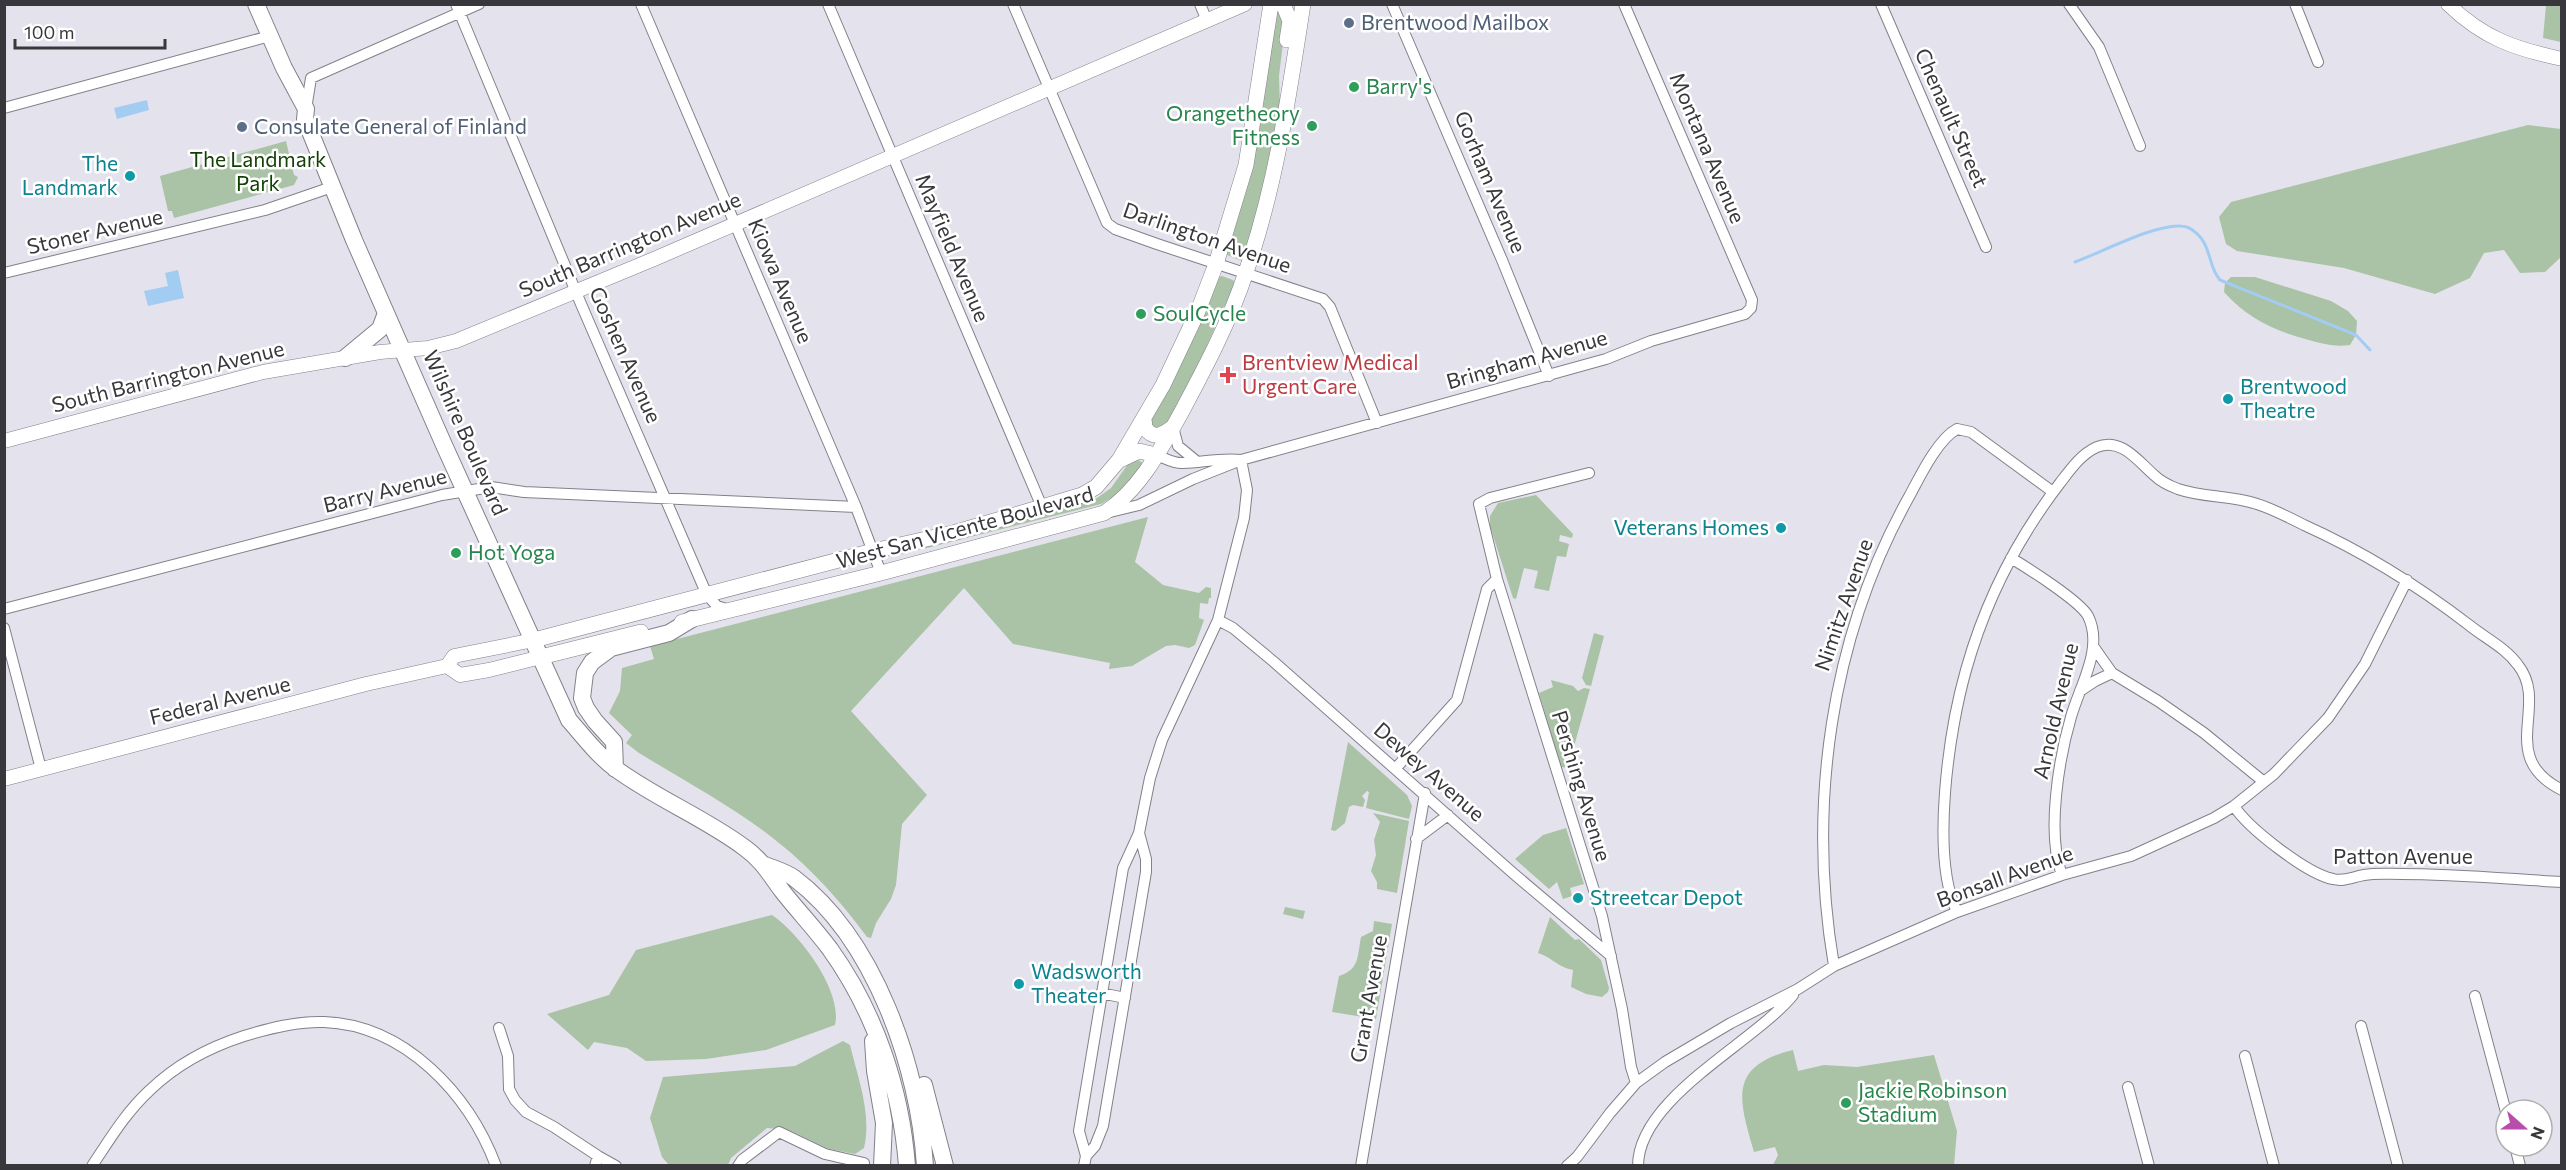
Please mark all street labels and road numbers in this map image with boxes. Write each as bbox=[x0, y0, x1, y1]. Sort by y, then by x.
street label: Chenault Street bbox=[1911, 44, 1994, 191]
street label: Montana Avenue bbox=[1665, 68, 1751, 227]
street label: Gorham Avenue bbox=[1450, 107, 1533, 256]
street label: Mayfield Avenue bbox=[911, 170, 996, 325]
street label: South Barrington Avenue bbox=[515, 186, 744, 302]
street label: Darlington Avenue bbox=[1120, 196, 1295, 277]
street label: Stoner Avenue bbox=[24, 203, 165, 258]
street label: Kiowa Avenue bbox=[744, 214, 819, 347]
street label: Goshen Avenue bbox=[585, 282, 668, 426]
street label: Bringham Avenue bbox=[1443, 324, 1610, 393]
street label: South Barrington Avenue bbox=[49, 335, 286, 417]
street label: Wilshire Boulevard bbox=[419, 346, 514, 519]
street label: Barry Avenue bbox=[320, 462, 449, 517]
street label: West San Vicente Boulevard bbox=[833, 480, 1096, 573]
street label: Nimitz Avenue bbox=[1808, 535, 1877, 674]
street label: Arnold Avenue bbox=[2027, 640, 2082, 781]
street label: Federal Avenue bbox=[147, 670, 293, 729]
street label: Pershing Avenue bbox=[1548, 707, 1617, 864]
street label: Dewey Avenue bbox=[1370, 716, 1490, 826]
street label: Bonsall Avenue bbox=[1933, 839, 2076, 912]
street label: Patton Avenue bbox=[2333, 843, 2473, 868]
street label: Grant Avenue bbox=[1344, 933, 1391, 1065]

